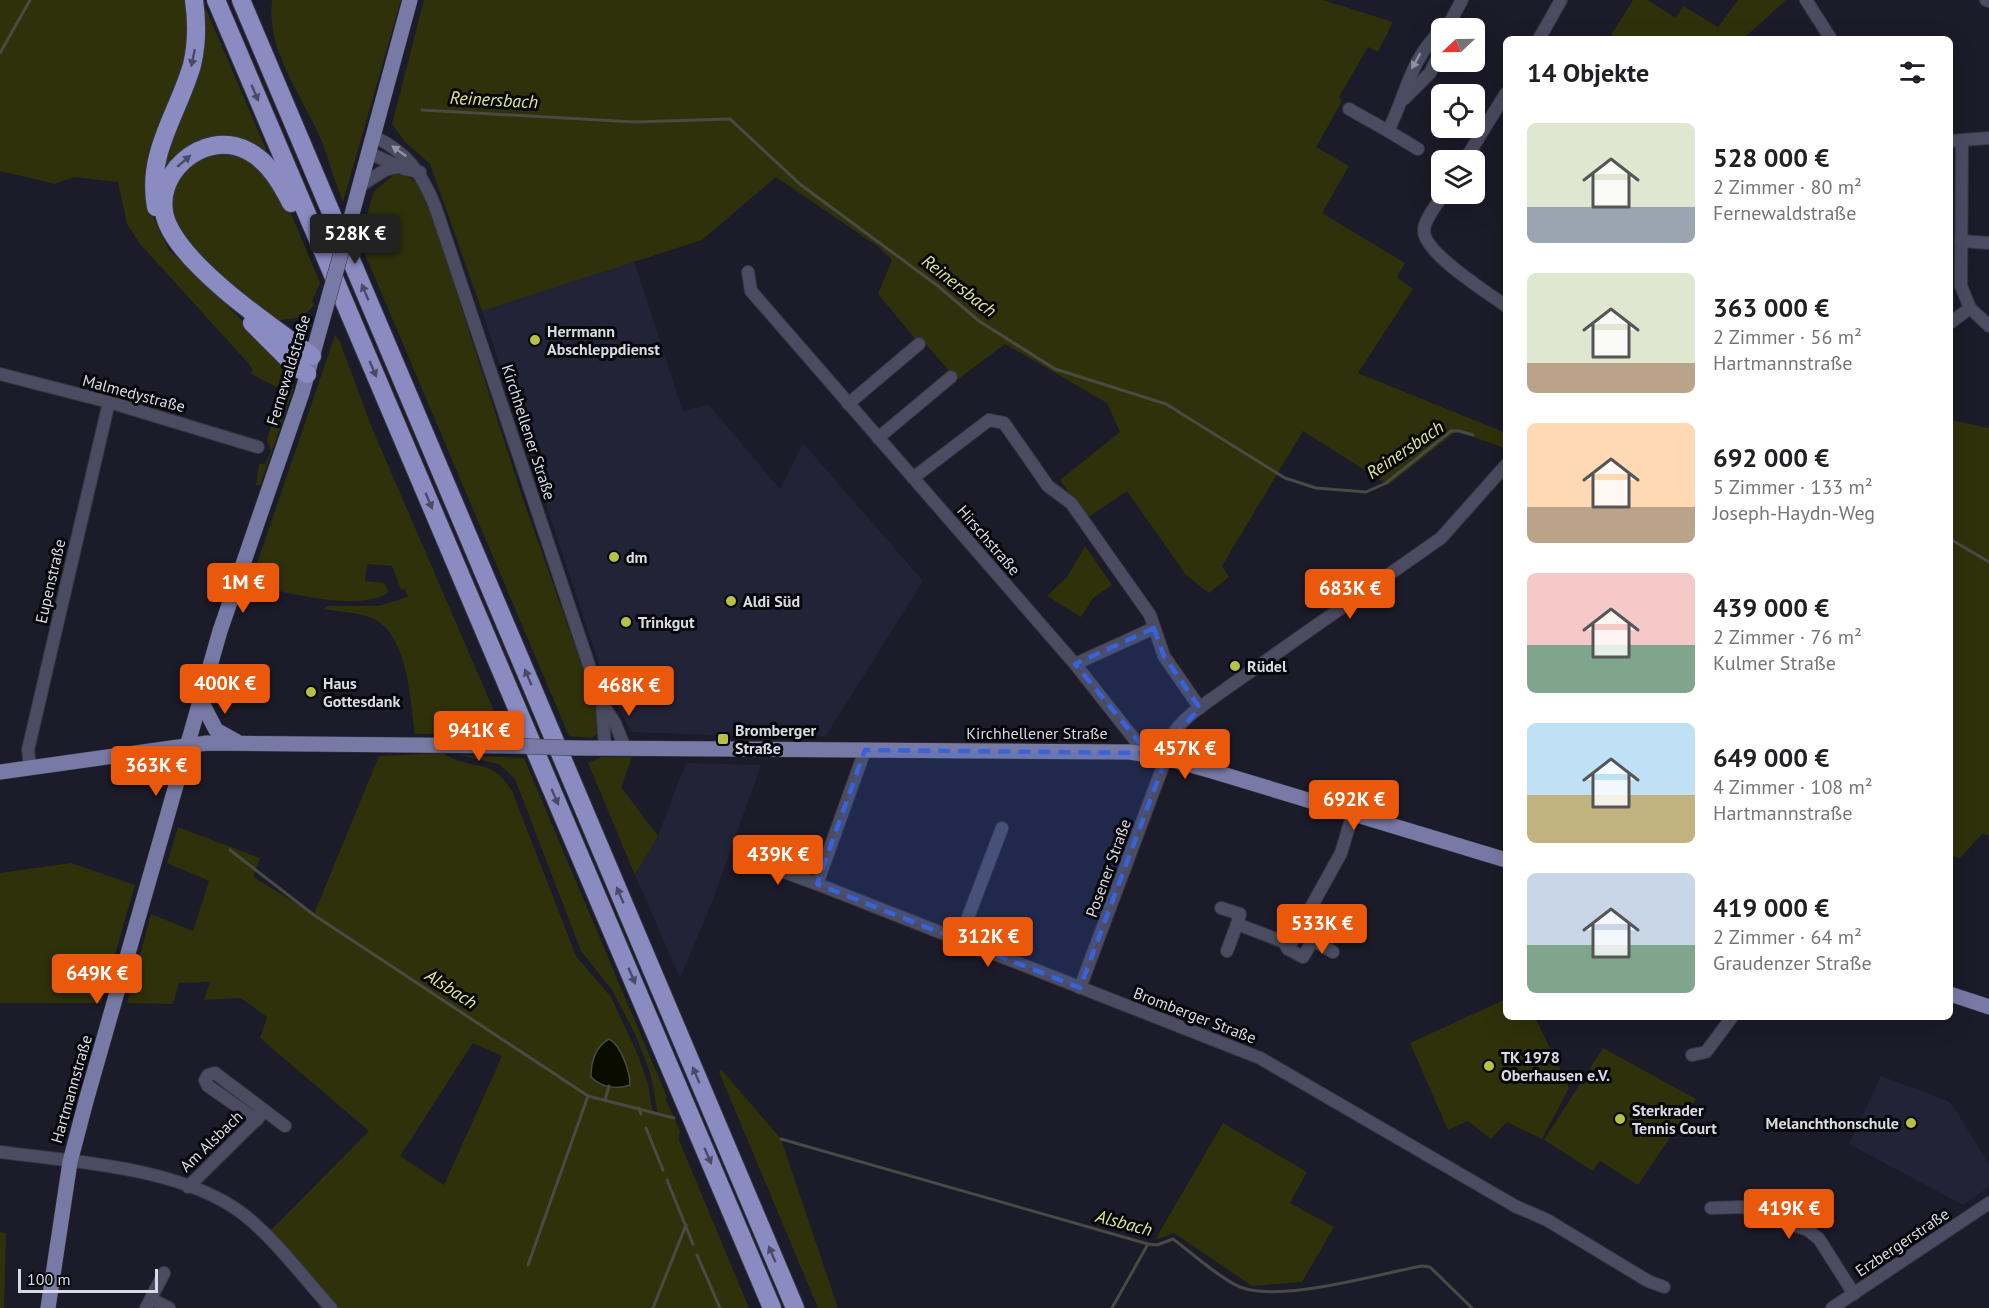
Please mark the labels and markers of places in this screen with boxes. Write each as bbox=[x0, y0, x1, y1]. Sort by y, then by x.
pin: 528K € bbox=[306, 214, 404, 265]
place label: Herrmann Abschleppdienst bbox=[547, 321, 660, 359]
marker: Herrmann Abschleppdienst bbox=[528, 333, 542, 347]
place label: dm bbox=[626, 547, 648, 567]
marker: dm bbox=[607, 550, 621, 564]
pin: 1M € bbox=[207, 563, 279, 614]
pin: 683K € bbox=[1301, 569, 1399, 620]
place label: Aldi Süd bbox=[743, 591, 800, 611]
marker: Aldi Süd bbox=[724, 594, 738, 608]
place label: Trinkgut bbox=[638, 612, 695, 632]
marker: Trinkgut bbox=[619, 615, 633, 629]
place label: Rüdel bbox=[1247, 656, 1287, 676]
marker: Rüdel bbox=[1228, 659, 1242, 673]
pin: 400K € bbox=[176, 664, 274, 715]
pin: 468K € bbox=[580, 666, 678, 717]
place label: Haus Gottesdank bbox=[323, 673, 400, 711]
marker: Haus Gottesdank bbox=[304, 685, 318, 699]
pin: 941K € bbox=[430, 711, 528, 762]
place label: Bromberger Straße bbox=[735, 720, 817, 758]
pin: 457K € bbox=[1136, 729, 1234, 780]
marker: Bromberger Straße bbox=[716, 732, 730, 746]
pin: 363K € bbox=[107, 746, 205, 797]
pin: 692K € bbox=[1305, 780, 1403, 831]
pin: 439K € bbox=[729, 835, 827, 886]
pin: 533K € bbox=[1273, 904, 1371, 955]
pin: 312K € bbox=[939, 917, 1037, 968]
pin: 649K € bbox=[48, 954, 146, 1005]
place label: TK 1978 Oberhausen e.V. bbox=[1501, 1047, 1610, 1085]
marker: TK 1978 Oberhausen e.V. bbox=[1482, 1059, 1496, 1073]
place label: Sterkrader Tennis Court bbox=[1632, 1100, 1717, 1138]
marker: Sterkrader Tennis Court bbox=[1613, 1112, 1627, 1126]
place label: Melanchthonschule bbox=[1766, 1113, 1899, 1133]
marker: Melanchthonschule bbox=[1904, 1116, 1918, 1130]
pin: 419K € bbox=[1740, 1189, 1838, 1240]

